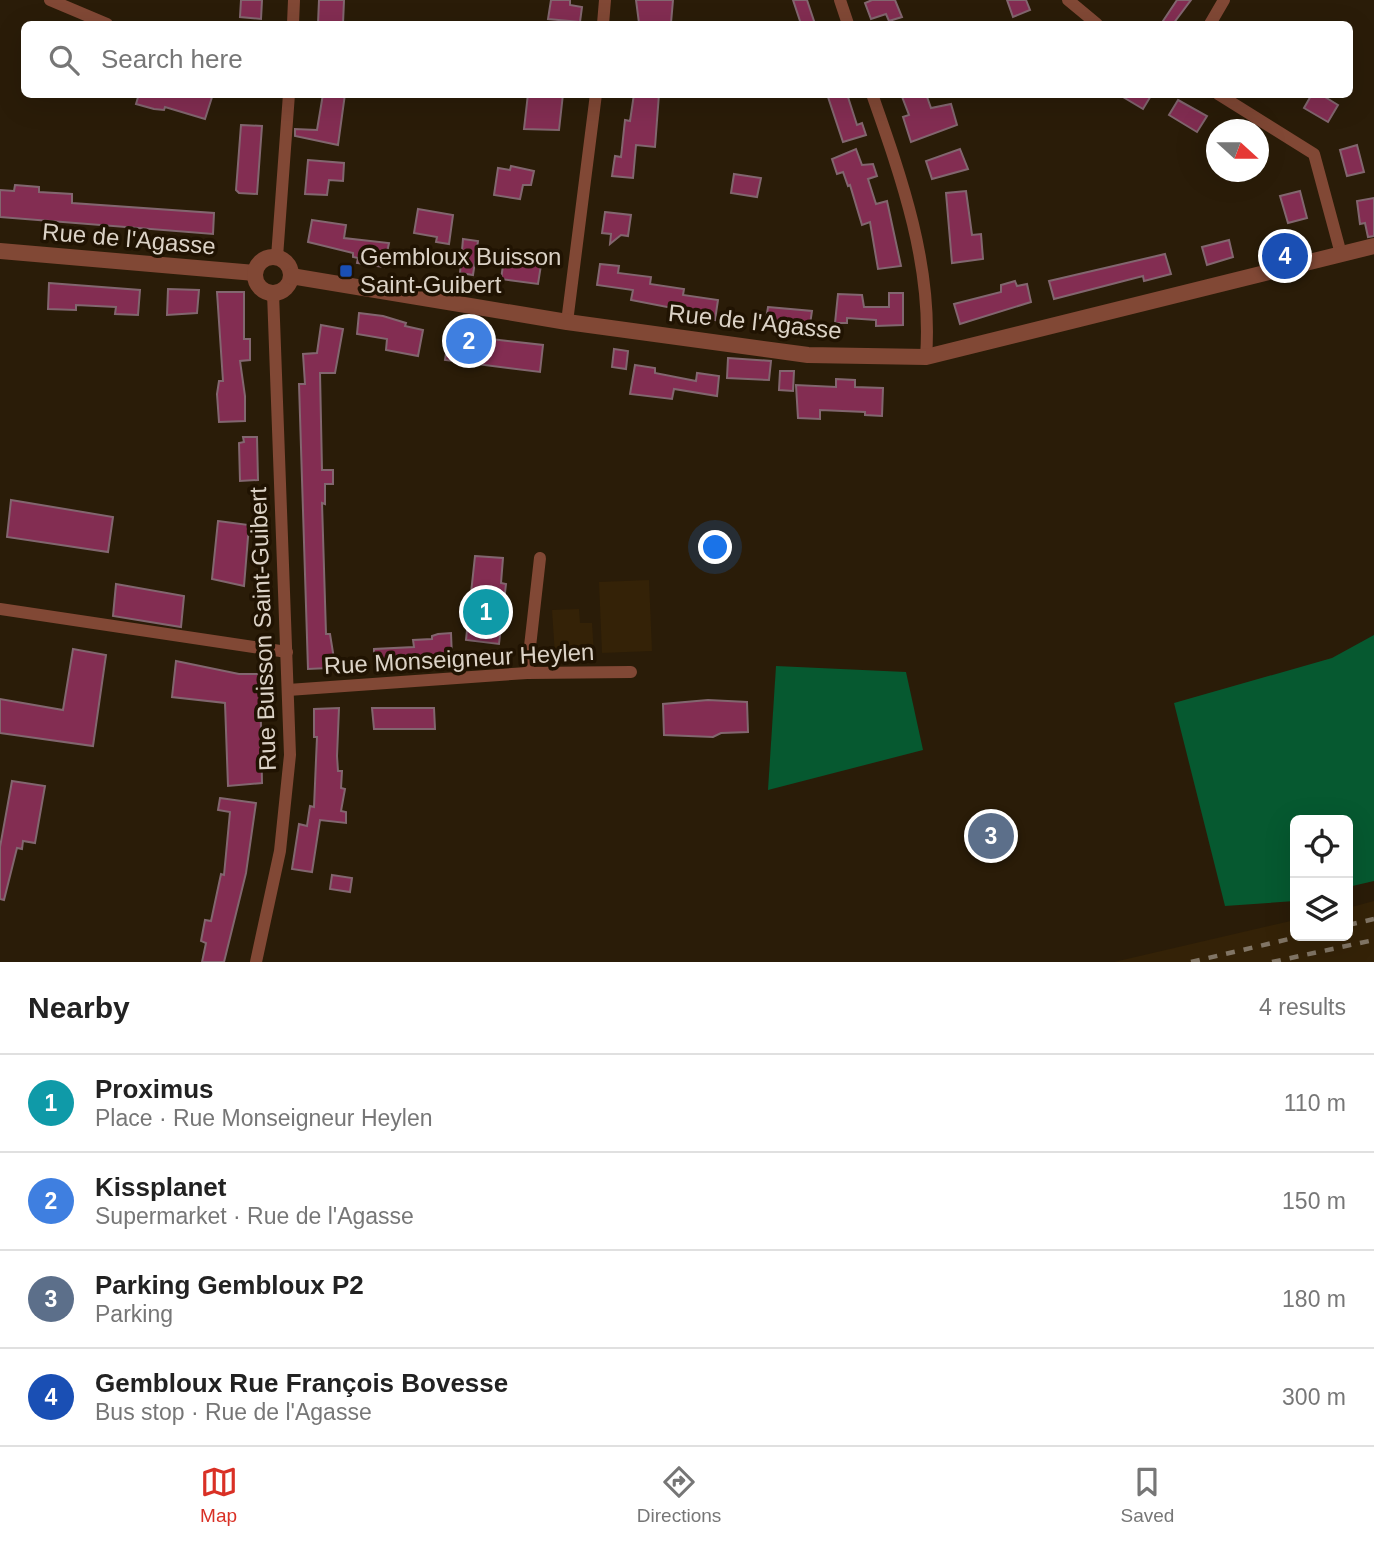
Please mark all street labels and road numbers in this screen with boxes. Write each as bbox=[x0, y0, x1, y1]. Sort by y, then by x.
street label: Rue de l'Agasse bbox=[41, 217, 217, 260]
street label: Rue de l'Agasse bbox=[667, 299, 843, 344]
street label: Rue Buisson Saint-Guibert bbox=[244, 486, 281, 771]
street label: Rue Monseigneur Heylen bbox=[323, 638, 595, 679]

